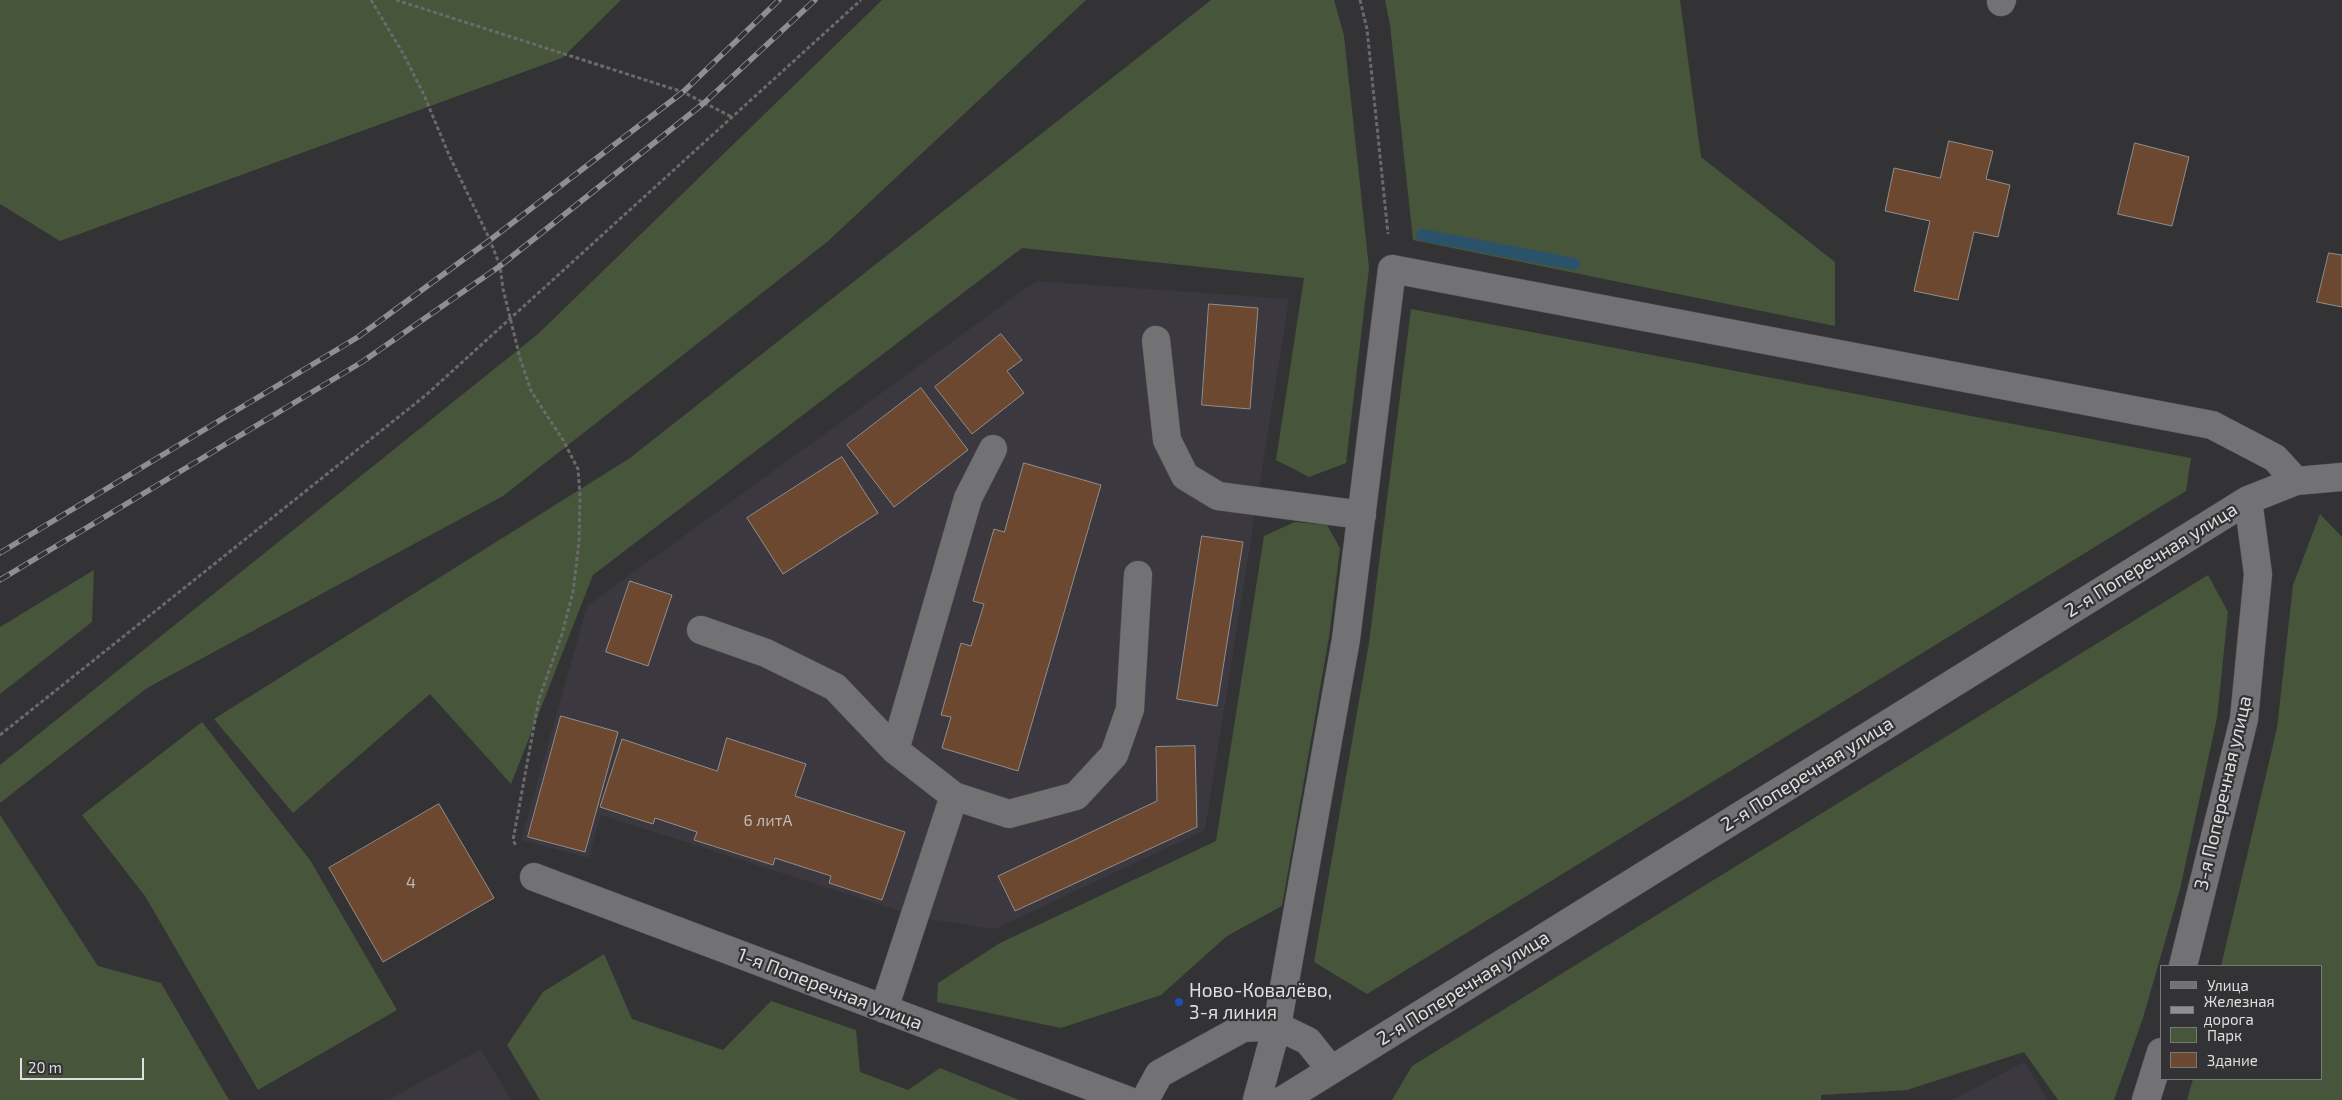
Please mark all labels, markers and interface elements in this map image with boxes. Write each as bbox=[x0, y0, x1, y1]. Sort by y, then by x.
street label: 2-я Поперечная улица bbox=[2061, 498, 2241, 622]
street label: 3-я Поперечная улица bbox=[2190, 693, 2256, 893]
street label: 2-я Поперечная улица bbox=[1717, 712, 1897, 836]
house number: 6 литА bbox=[744, 811, 792, 831]
house number: 4 bbox=[406, 873, 416, 893]
street label: 2-я Поперечная улица bbox=[1373, 926, 1553, 1050]
street label: 1-я Поперечная улица bbox=[734, 943, 926, 1035]
legend bbox=[2160, 965, 2322, 1080]
text: Улица bbox=[2207, 976, 2249, 994]
place label: Ново-Ковалёво, 3-я линия bbox=[1189, 980, 1332, 1024]
text: Железная дорога bbox=[2204, 992, 2275, 1028]
marker: Ново-Ковалёво, 3-я линия bbox=[1173, 996, 1185, 1008]
text: Парк bbox=[2207, 1026, 2242, 1044]
scale bar bbox=[22, 1048, 146, 1080]
text: Здание bbox=[2207, 1051, 2258, 1069]
text: 20 m bbox=[28, 1058, 62, 1076]

